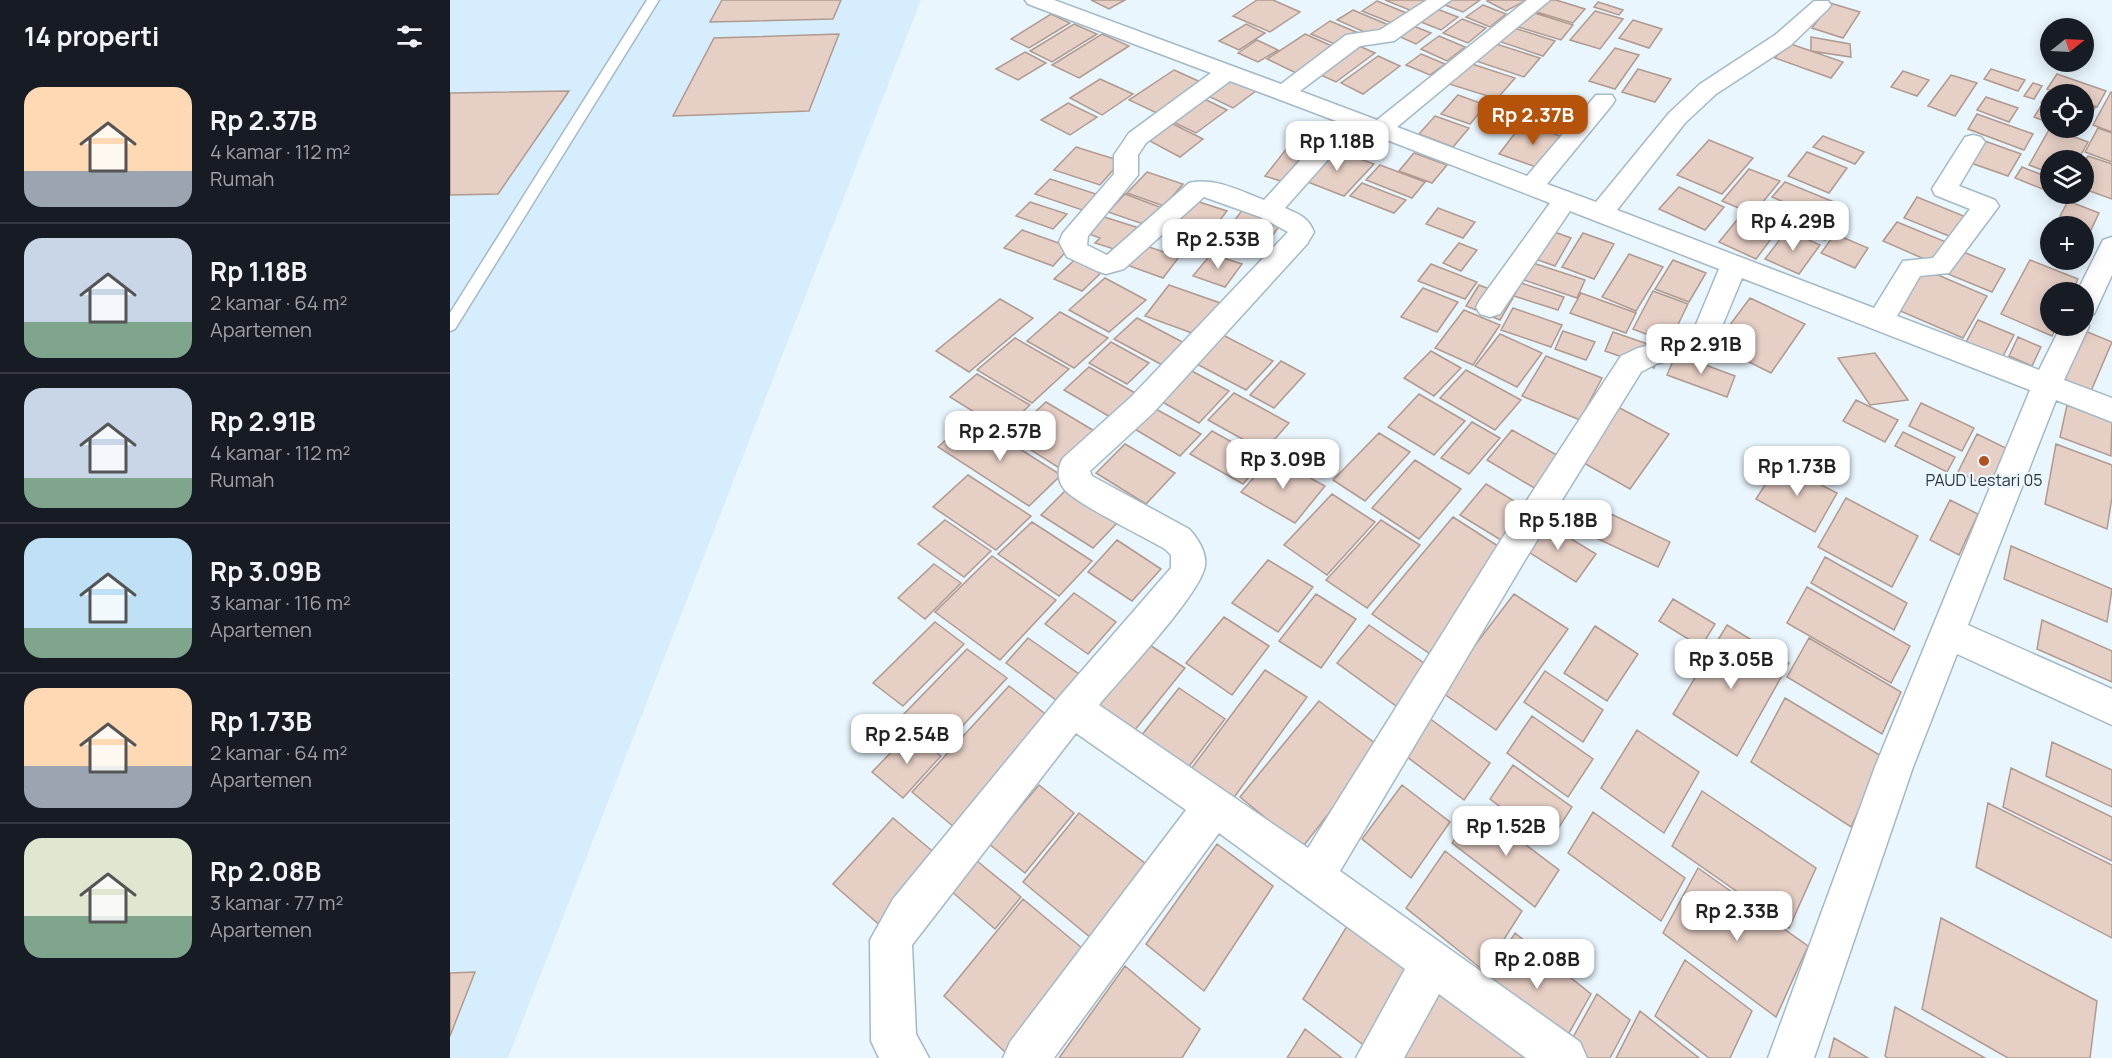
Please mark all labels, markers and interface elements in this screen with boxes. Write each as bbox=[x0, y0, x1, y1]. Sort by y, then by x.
text: 14 properti bbox=[24, 18, 159, 54]
north arrow bbox=[2040, 18, 2094, 72]
map controls bbox=[2040, 18, 2094, 336]
icon: filters bbox=[393, 20, 426, 53]
button: locate bbox=[2040, 84, 2094, 138]
pin: Rp 2.37B bbox=[1471, 95, 1595, 146]
text: Rp 2.37B bbox=[1492, 101, 1574, 128]
text: Rp 2.37B bbox=[210, 102, 317, 138]
icon: home bbox=[72, 111, 144, 183]
pin: Rp 1.18B bbox=[1275, 121, 1399, 172]
text: Rp 1.18B bbox=[1300, 127, 1374, 154]
text: 4 kamar · 112 m² bbox=[210, 138, 351, 165]
button: layers bbox=[2040, 150, 2094, 204]
text: Rumah bbox=[210, 165, 274, 192]
pin: Rp 4.29B bbox=[1731, 201, 1855, 252]
text: Rp 4.29B bbox=[1751, 207, 1835, 234]
button: + bbox=[2040, 216, 2094, 270]
pin: Rp 2.53B bbox=[1156, 219, 1280, 270]
text: Rp 2.53B bbox=[1176, 225, 1260, 252]
text: Rp 1.18B bbox=[210, 253, 307, 289]
icon: home bbox=[72, 262, 144, 334]
button: − bbox=[2040, 282, 2094, 336]
text: 2 kamar · 64 m² bbox=[210, 289, 347, 316]
text: Apartemen bbox=[210, 316, 312, 343]
pin: Rp 2.91B bbox=[1639, 324, 1763, 375]
text: Rp 2.91B bbox=[1660, 330, 1742, 357]
text: Rp 2.91B bbox=[210, 403, 316, 439]
pin: Rp 2.57B bbox=[938, 411, 1062, 462]
icon: home bbox=[72, 412, 144, 484]
text: Rp 2.57B bbox=[959, 417, 1041, 444]
text: 4 kamar · 112 m² bbox=[210, 439, 351, 466]
pin: Rp 3.09B bbox=[1221, 439, 1345, 490]
text: Rp 3.09B bbox=[1240, 445, 1326, 472]
pin: Rp 1.73B bbox=[1735, 446, 1859, 497]
text: Rp 1.73B bbox=[1758, 452, 1836, 479]
marker: PAUD Lestari 05 bbox=[1977, 454, 1991, 468]
text: Rumah bbox=[210, 466, 274, 493]
place label: PAUD Lestari 05 bbox=[1926, 469, 2042, 491]
pin: Rp 5.18B bbox=[1496, 500, 1620, 551]
text: Rp 5.18B bbox=[1519, 506, 1597, 533]
text: Rp 3.09B bbox=[210, 553, 321, 589]
icon: home bbox=[72, 562, 144, 634]
text: 3 kamar · 116 m² bbox=[210, 589, 351, 616]
text: Apartemen bbox=[210, 616, 312, 643]
pin: Rp 3.05B bbox=[1669, 639, 1793, 690]
text: Rp 3.05B bbox=[1689, 645, 1773, 672]
text: Rp 1.73B bbox=[210, 703, 312, 739]
icon: home bbox=[72, 712, 144, 784]
pin: Rp 2.54B bbox=[845, 714, 969, 765]
text: Rp 2.54B bbox=[865, 720, 949, 747]
text: 2 kamar · 64 m² bbox=[210, 739, 347, 766]
text: Apartemen bbox=[210, 766, 312, 793]
pin: Rp 1.52B bbox=[1444, 806, 1568, 857]
text: Rp 1.52B bbox=[1466, 812, 1546, 839]
text: Rp 2.08B bbox=[210, 853, 321, 889]
icon: home bbox=[72, 862, 144, 934]
text: 3 kamar · 77 m² bbox=[210, 889, 343, 916]
pin: Rp 2.33B bbox=[1675, 891, 1799, 942]
text: Rp 2.33B bbox=[1695, 897, 1779, 924]
text: Apartemen bbox=[210, 916, 312, 943]
pin: Rp 2.08B bbox=[1475, 939, 1599, 990]
text: Rp 2.08B bbox=[1494, 945, 1580, 972]

